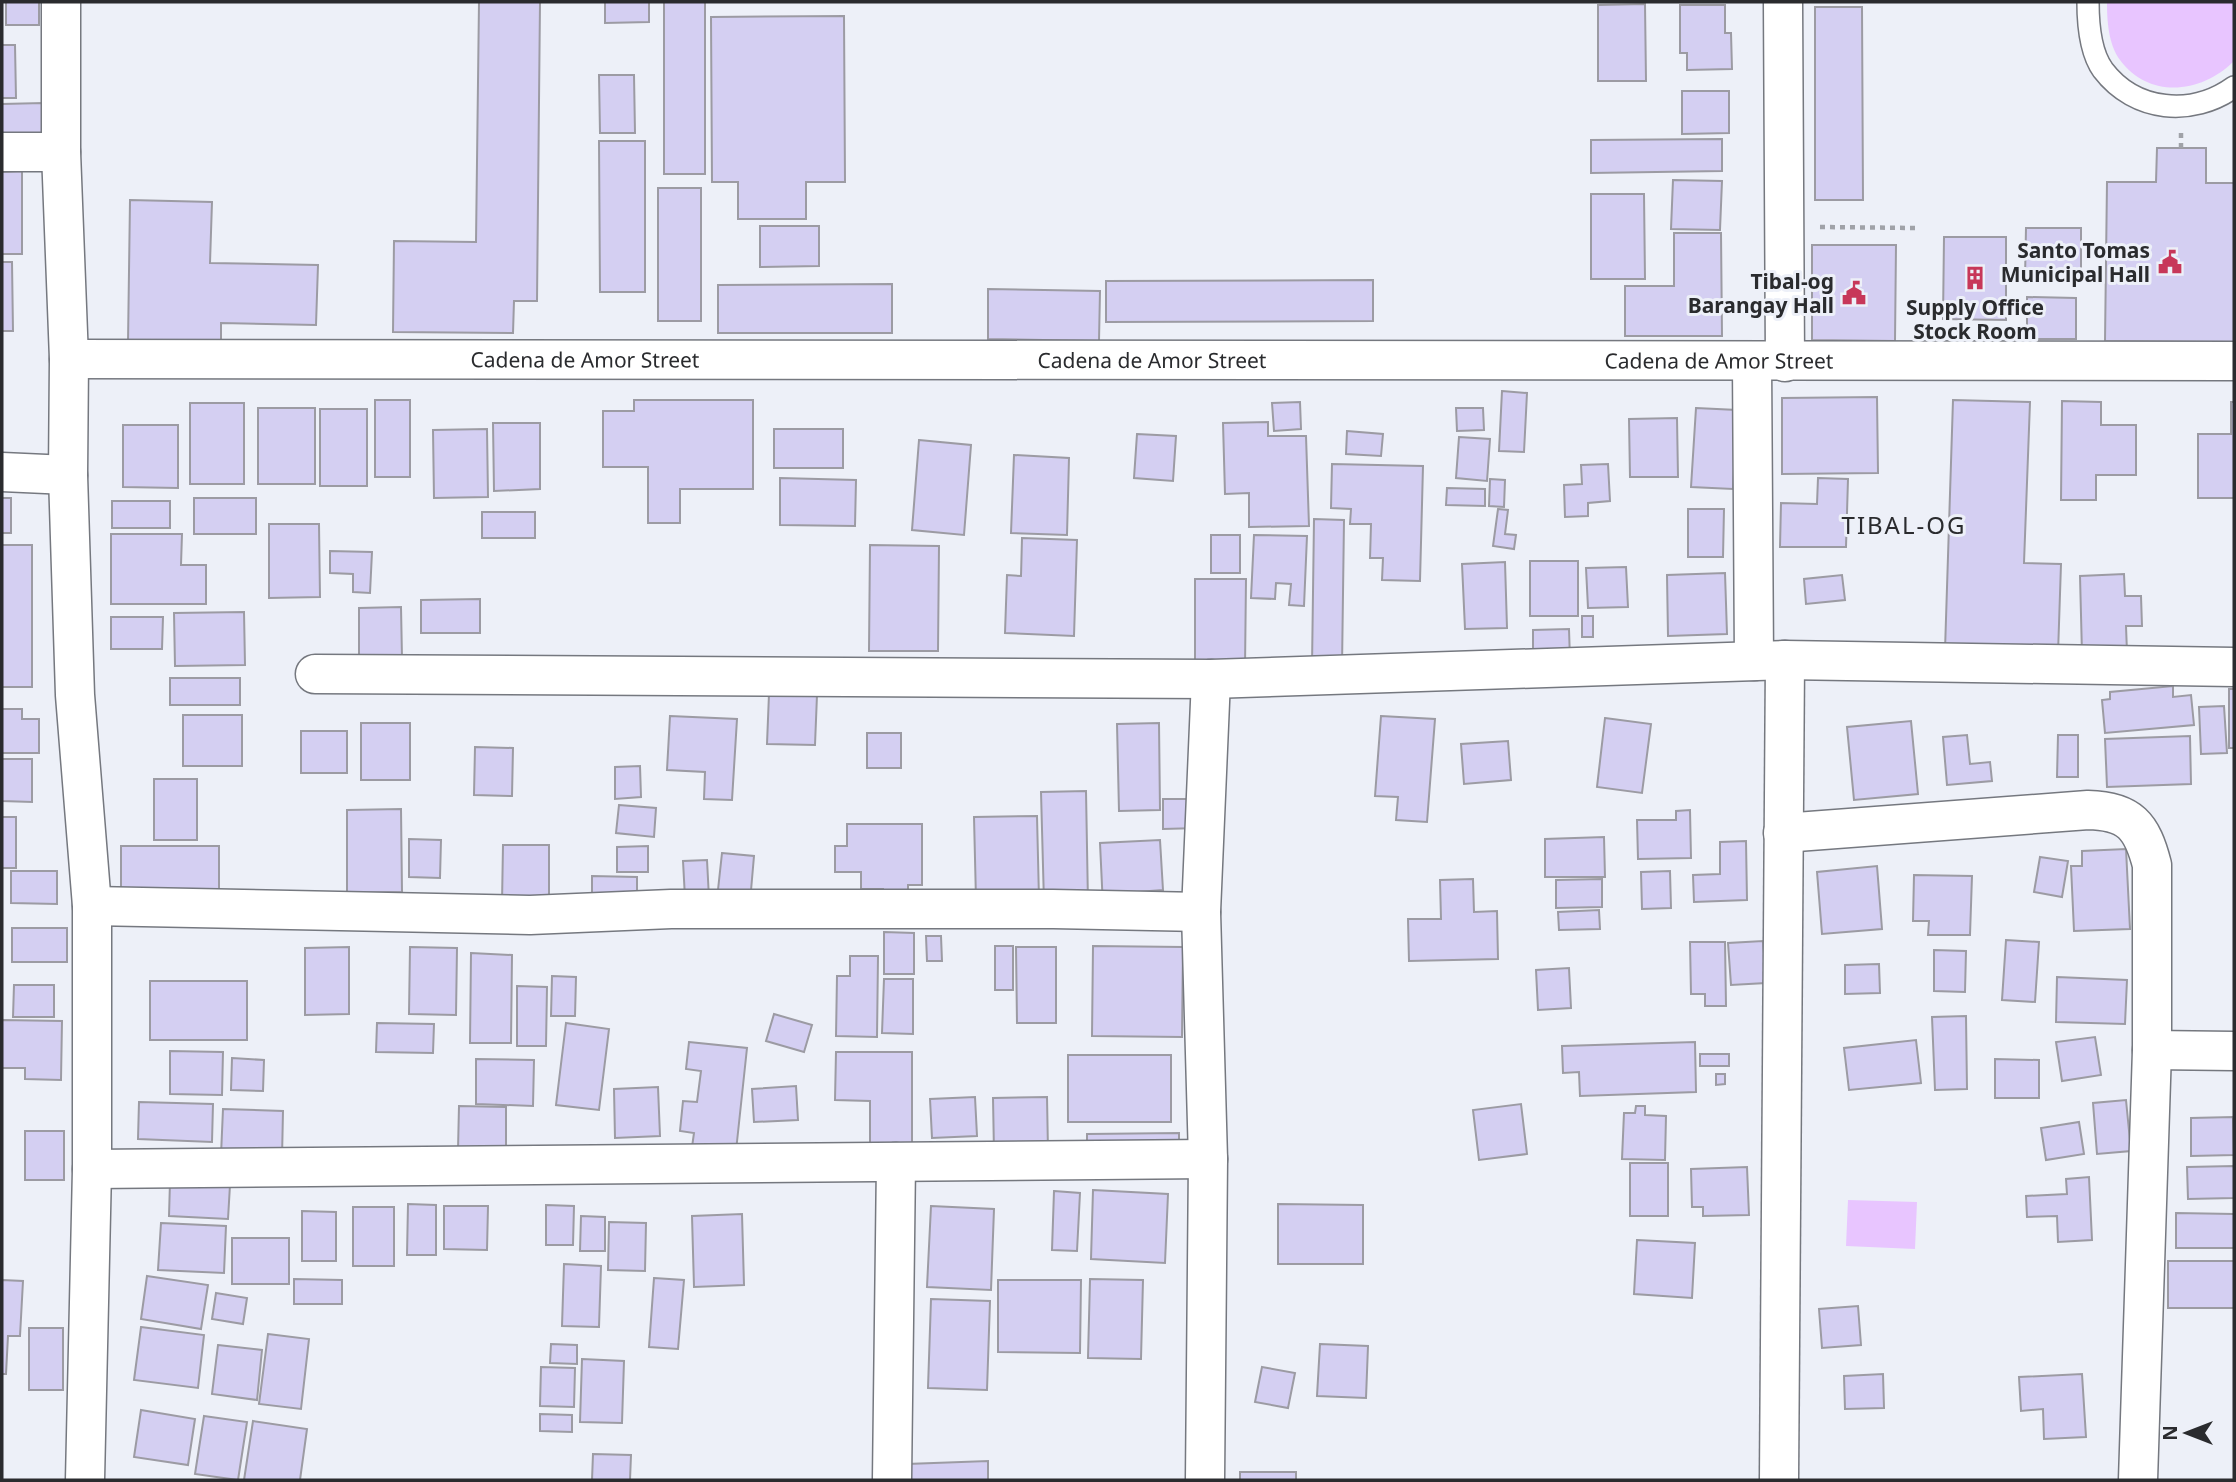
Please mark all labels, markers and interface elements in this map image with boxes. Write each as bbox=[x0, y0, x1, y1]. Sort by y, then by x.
place label: Santo Tomas Municipal Hall bbox=[2001, 236, 2150, 288]
public building icon: Santo Tomas Municipal Hall bbox=[2156, 248, 2184, 276]
building icon: Supply Office Stock Room bbox=[1961, 264, 1989, 292]
place label: Tibal-og Barangay Hall bbox=[1688, 267, 1834, 319]
public building icon: Tibal-og Barangay Hall bbox=[1840, 279, 1868, 307]
place label: Supply Office Stock Room bbox=[1906, 293, 2044, 345]
street label: Cadena de Amor Street bbox=[471, 345, 700, 374]
street label: Cadena de Amor Street bbox=[1038, 346, 1267, 374]
street label: Cadena de Amor Street bbox=[1605, 346, 1834, 375]
district label: TIBAL-OG bbox=[1842, 508, 1966, 541]
north arrow bbox=[2152, 1398, 2222, 1468]
text: N bbox=[2157, 1425, 2183, 1441]

